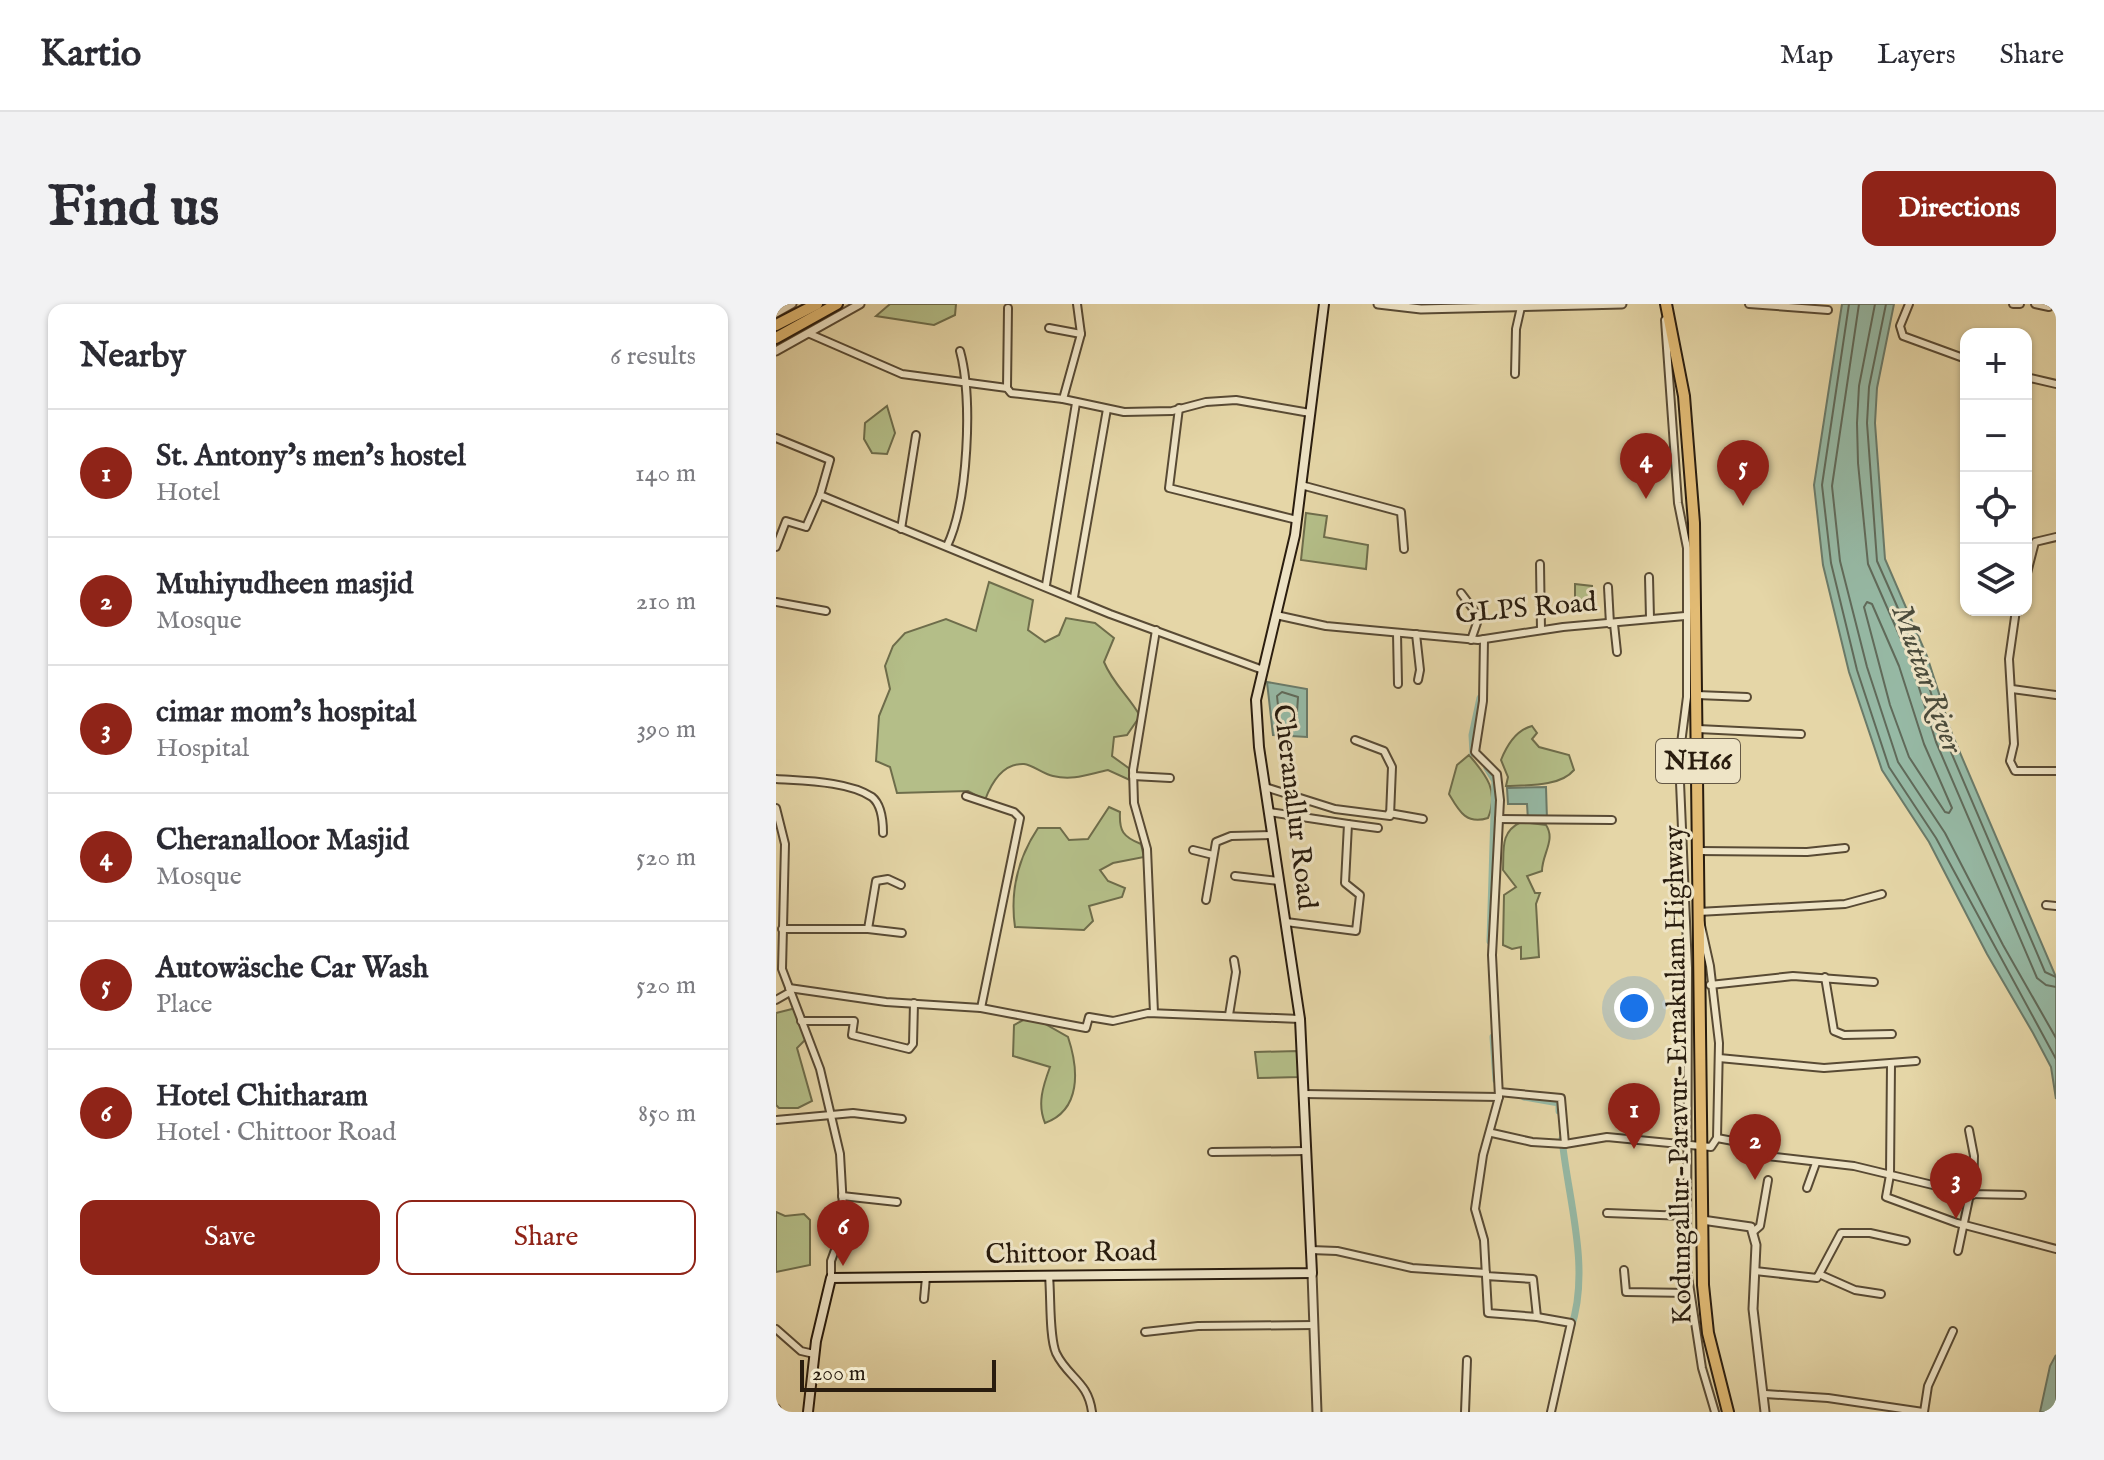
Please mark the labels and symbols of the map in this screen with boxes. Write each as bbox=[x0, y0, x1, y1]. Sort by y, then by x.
pin: 4 bbox=[1620, 433, 1672, 499]
pin: 5 bbox=[1717, 440, 1769, 506]
street label: GLPS Road bbox=[1454, 585, 1598, 633]
water label: Muttar River bbox=[1882, 599, 1971, 760]
street label: Cheranallur Road bbox=[1264, 702, 1324, 912]
road number: NH66 bbox=[1656, 739, 1740, 783]
street label: Kodungallur-Paravur-Ernakulam Highway bbox=[1657, 825, 1701, 1325]
your location bbox=[1614, 988, 1654, 1028]
pin: 1 bbox=[1608, 1083, 1660, 1149]
pin: 2 bbox=[1729, 1114, 1781, 1180]
pin: 3 bbox=[1930, 1153, 1982, 1219]
pin: 6 bbox=[817, 1200, 869, 1266]
street label: Chittoor Road bbox=[985, 1235, 1157, 1273]
scale bar bbox=[800, 1356, 996, 1392]

